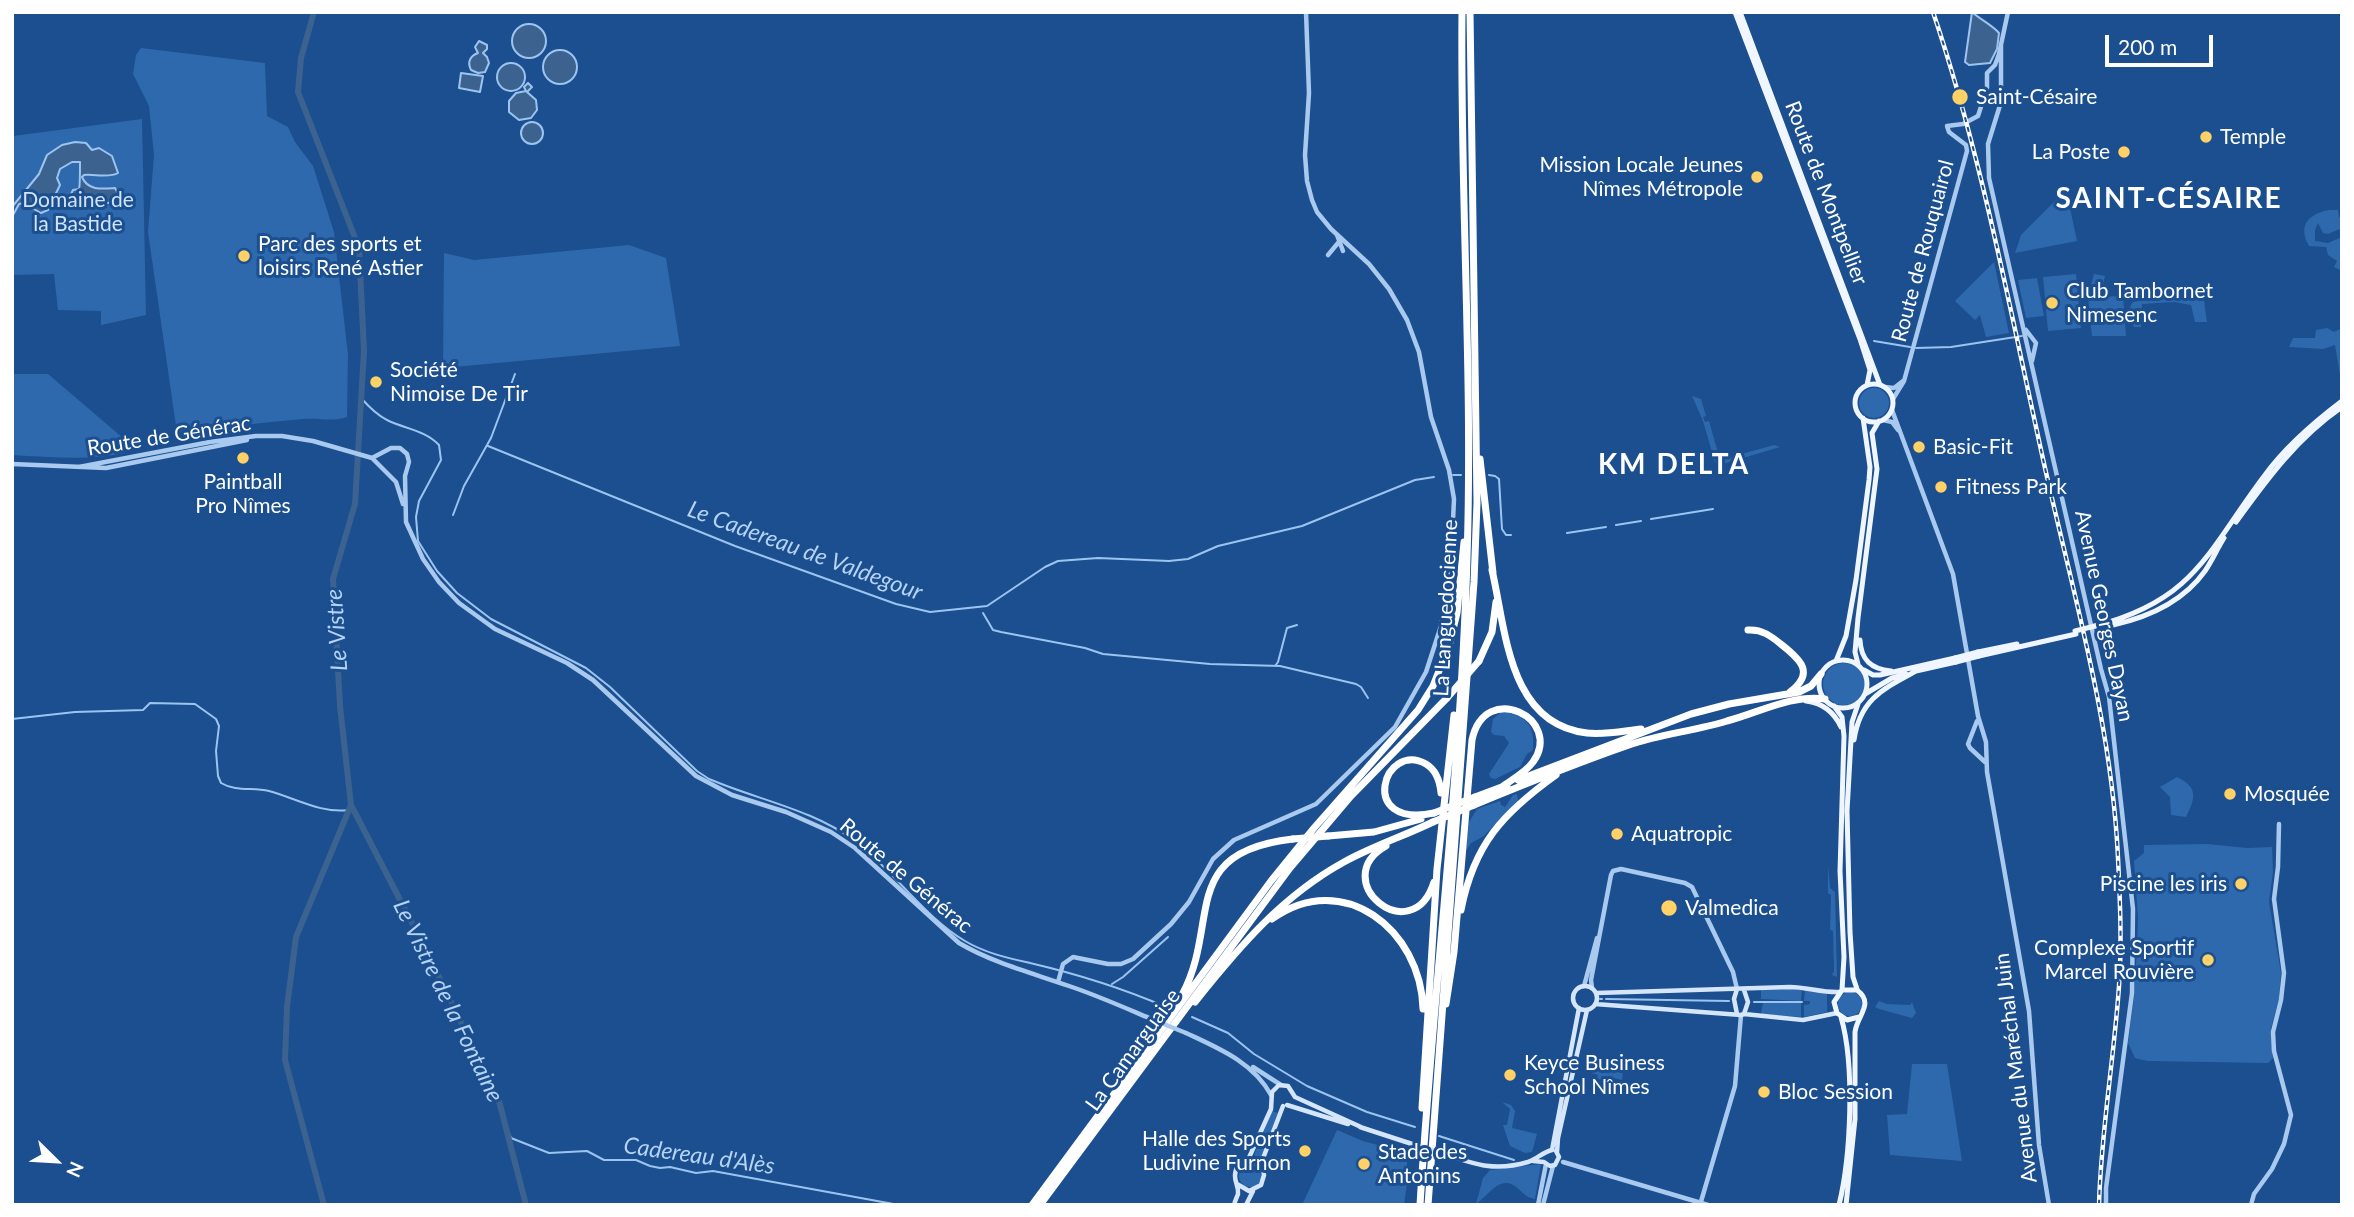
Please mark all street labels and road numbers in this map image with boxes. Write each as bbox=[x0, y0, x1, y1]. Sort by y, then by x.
street label: Route de Montpellier bbox=[1779, 97, 1873, 289]
street label: Route de Rouquairol bbox=[1887, 157, 1959, 345]
street label: Route de Générac bbox=[85, 411, 253, 461]
street label: Avenue Georges Dayan bbox=[2069, 508, 2139, 724]
street label: La Languedocienne bbox=[1429, 519, 1463, 697]
street label: Route de Générac bbox=[835, 813, 977, 939]
street label: Avenue du Maréchal Juin bbox=[1989, 952, 2043, 1184]
street label: La Camarguaise bbox=[1080, 984, 1186, 1116]

